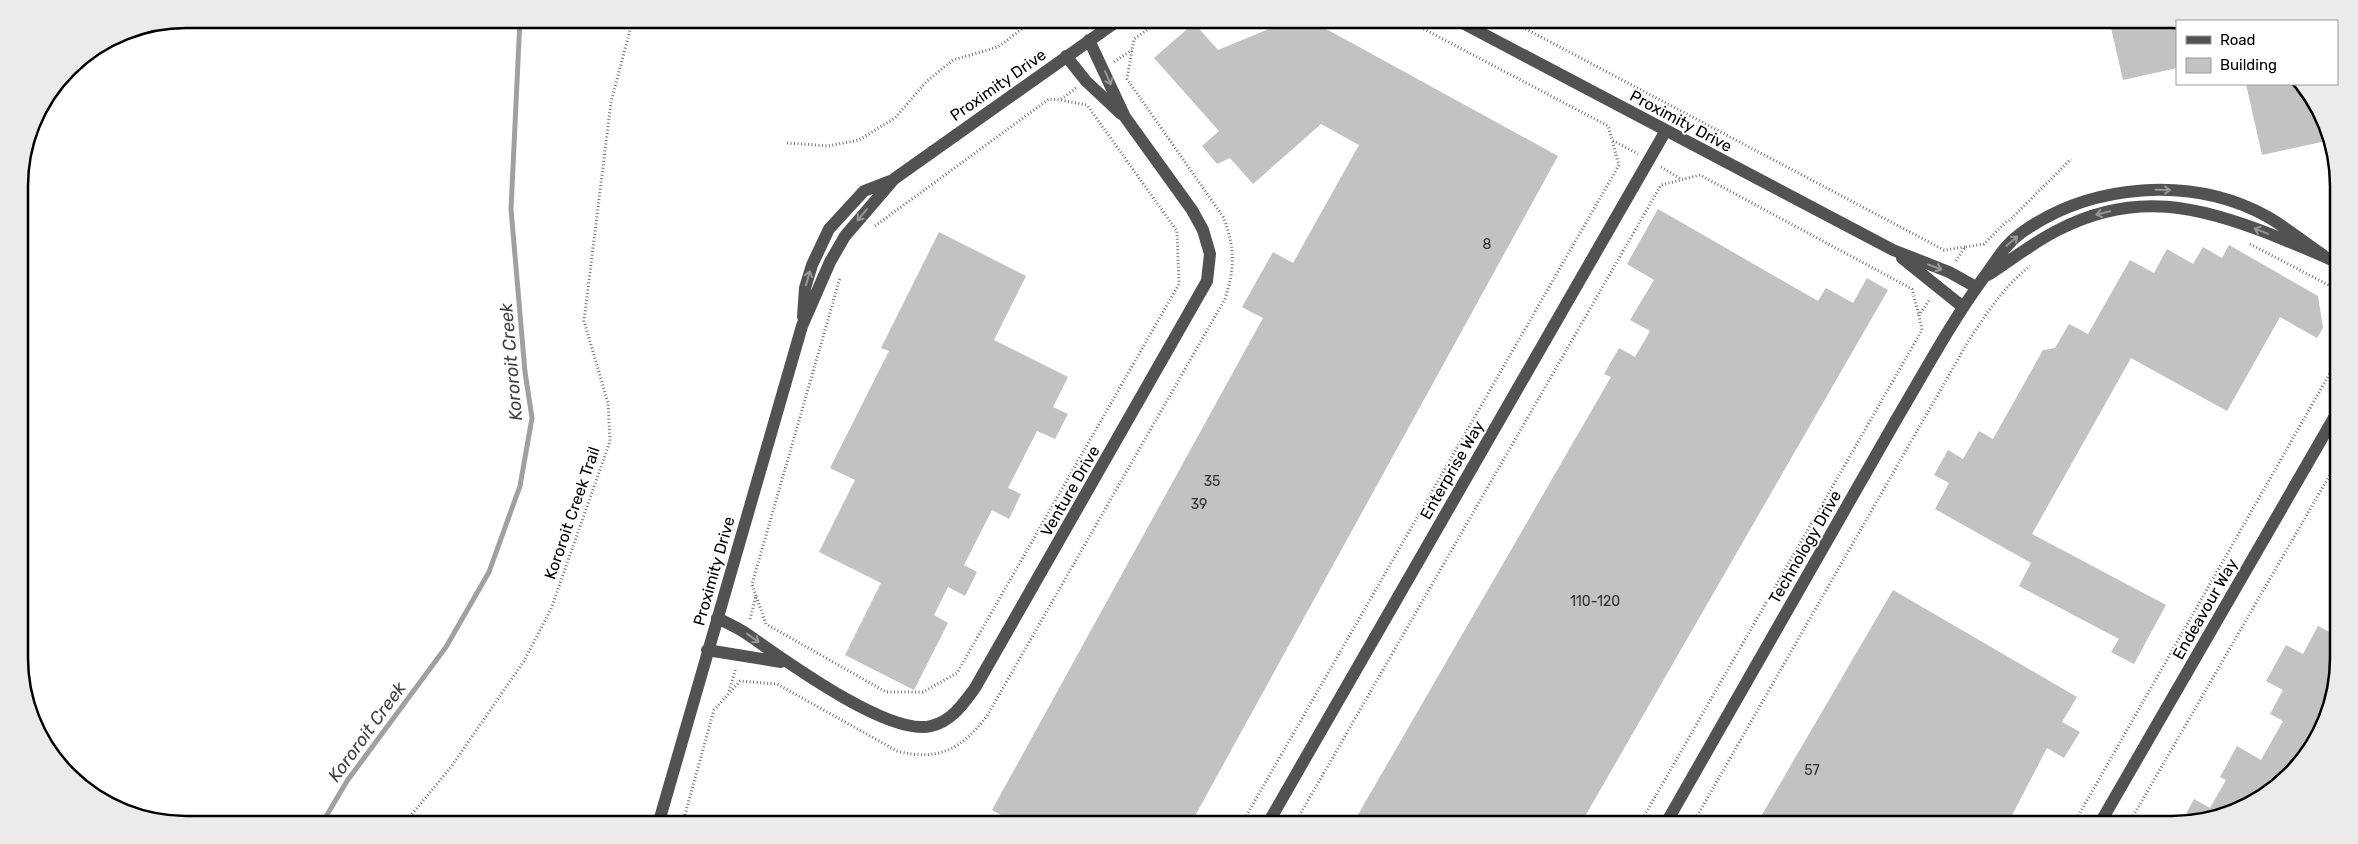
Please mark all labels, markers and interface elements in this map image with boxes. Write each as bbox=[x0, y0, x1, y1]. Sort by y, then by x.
legend bbox=[2176, 20, 2338, 85]
text: Road bbox=[2220, 31, 2256, 49]
street label: Proximity Drive bbox=[946, 45, 1050, 125]
text: Building bbox=[2220, 56, 2277, 74]
one-way arrow bbox=[1103, 70, 1113, 85]
street label: Proximity Drive bbox=[1627, 86, 1735, 156]
one-way arrow bbox=[2154, 185, 2171, 195]
one-way arrow bbox=[856, 208, 867, 221]
one-way arrow bbox=[2096, 209, 2112, 218]
one-way arrow bbox=[2254, 226, 2270, 235]
one-way arrow bbox=[2006, 235, 2019, 246]
house number: 8 bbox=[1483, 236, 1492, 253]
one-way arrow bbox=[1927, 263, 1942, 272]
one-way arrow bbox=[804, 270, 814, 286]
water label: Kororoit Creek bbox=[495, 301, 527, 422]
street label: Enterprise Way bbox=[1416, 417, 1488, 523]
street label: Venture Drive bbox=[1036, 442, 1104, 540]
street label: Kororoit Creek Trail bbox=[540, 444, 604, 582]
house number: 35 bbox=[1204, 473, 1220, 490]
street label: Technology Drive bbox=[1765, 487, 1845, 607]
house number: 39 bbox=[1191, 496, 1207, 513]
street label: Proximity Drive bbox=[689, 514, 739, 628]
street label: Endeavour Way bbox=[2168, 555, 2242, 663]
house number: 110-120 bbox=[1570, 593, 1620, 610]
one-way arrow bbox=[746, 633, 759, 644]
water label: Kororoit Creek bbox=[323, 677, 411, 786]
house number: 57 bbox=[1804, 762, 1820, 779]

